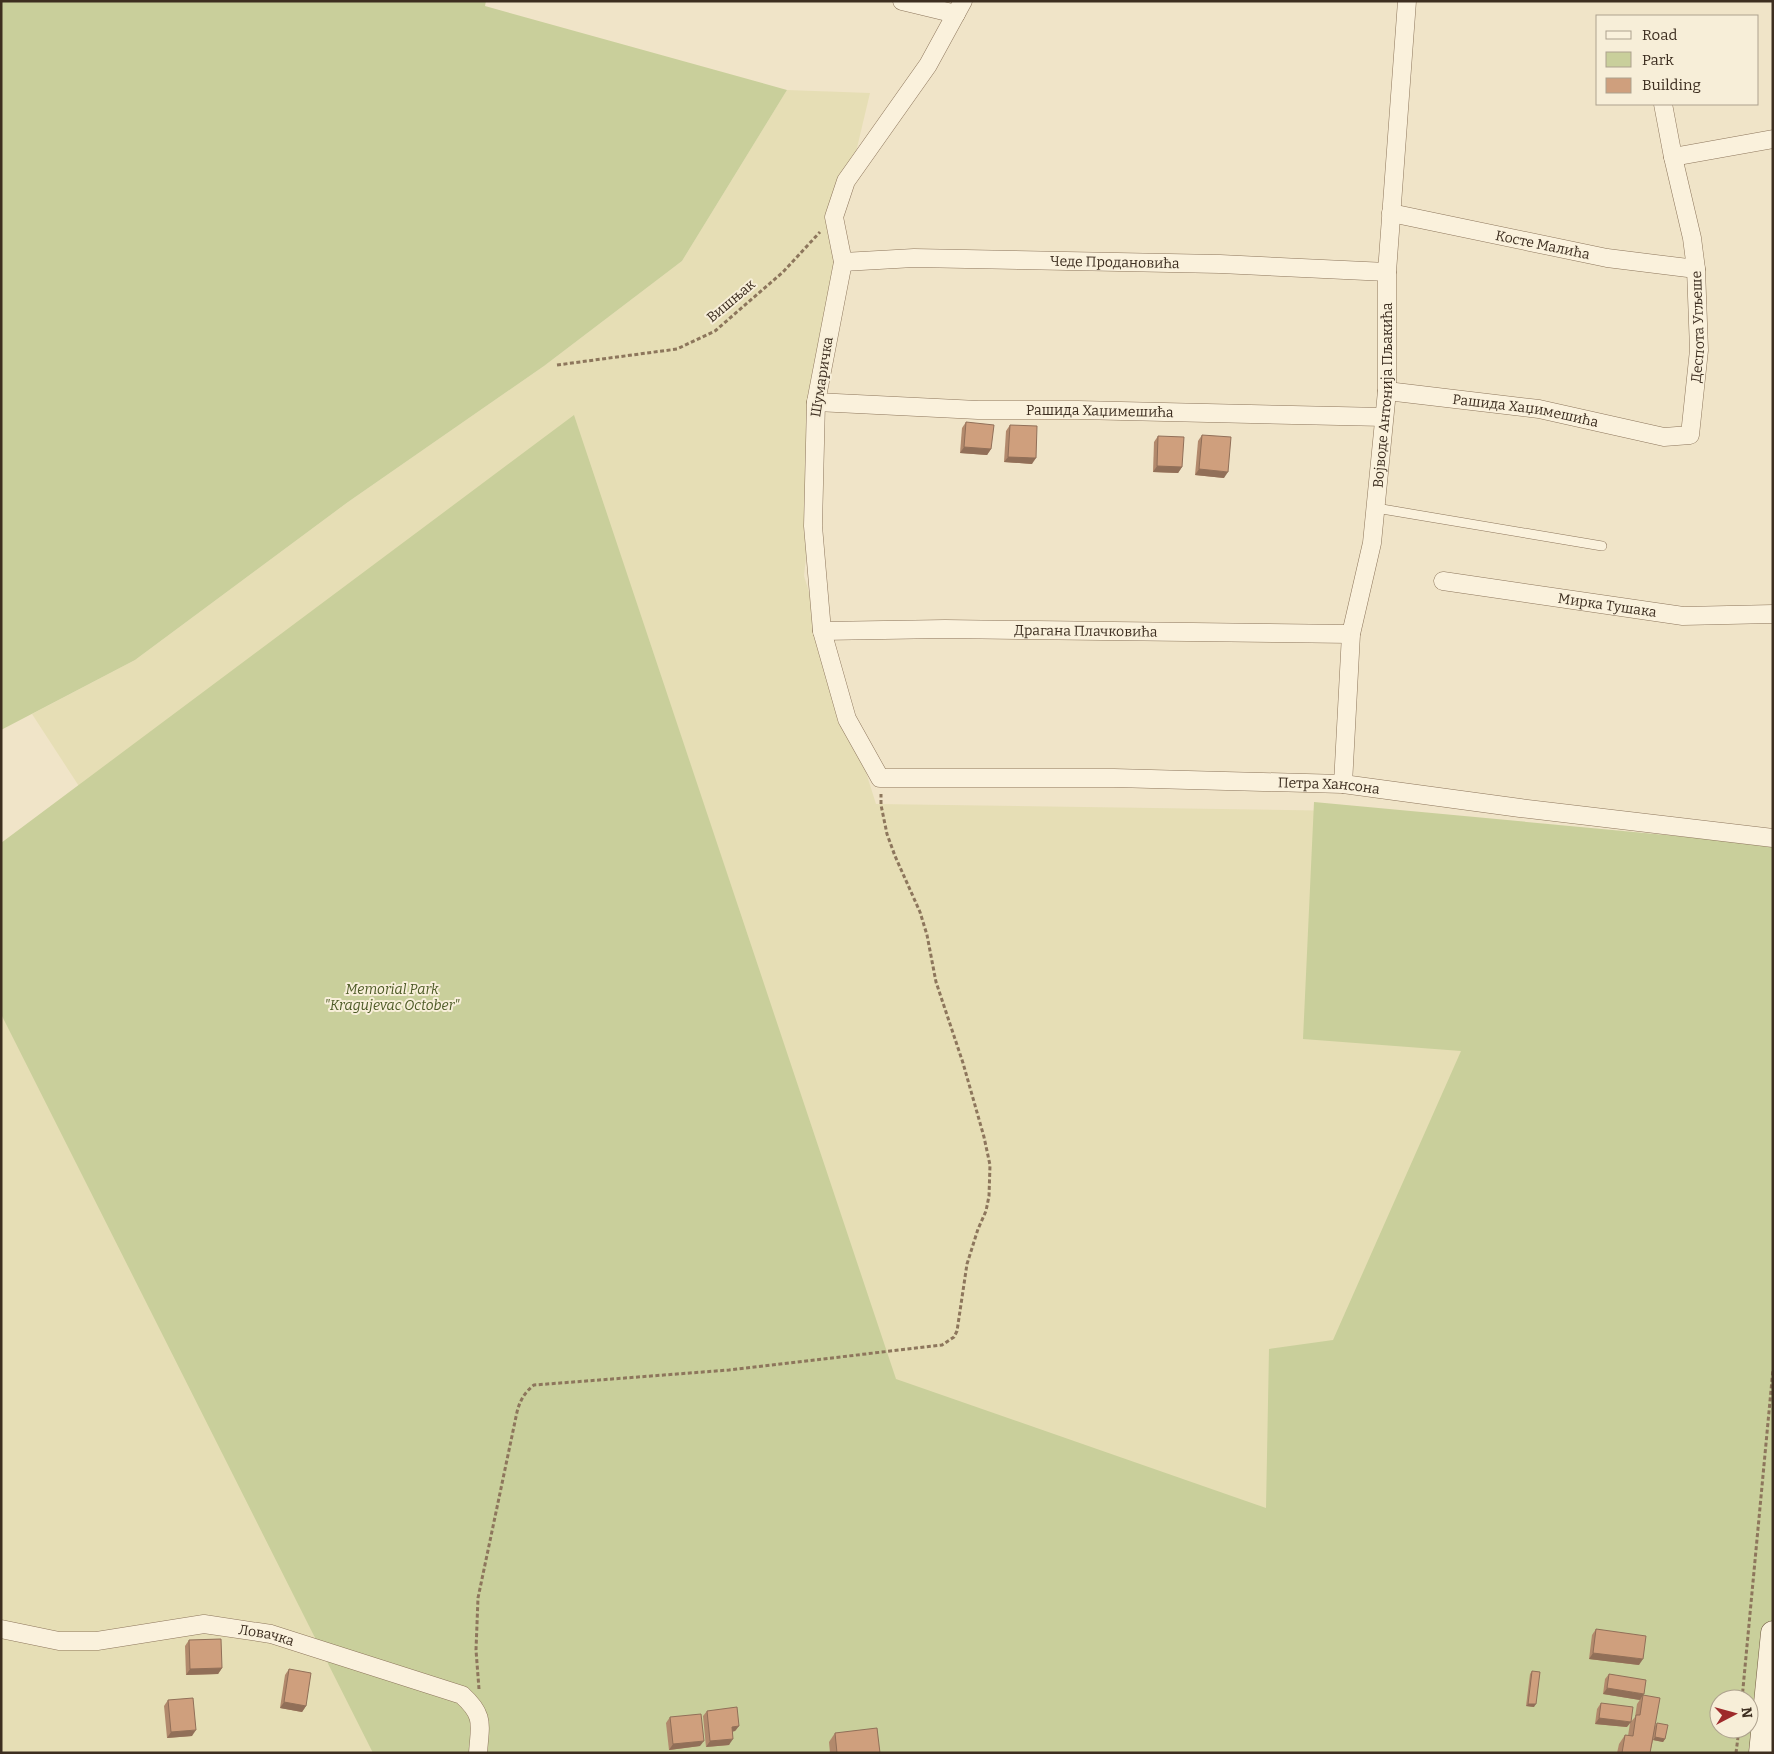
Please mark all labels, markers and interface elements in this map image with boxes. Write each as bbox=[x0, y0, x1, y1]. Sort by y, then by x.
legend bbox=[1596, 15, 1759, 105]
text: Road bbox=[1642, 26, 1677, 44]
text: Park bbox=[1642, 51, 1674, 69]
text: Building bbox=[1642, 76, 1701, 94]
street label: Косте Малића bbox=[1494, 227, 1592, 263]
street label: Чеде Продановића bbox=[1050, 252, 1180, 272]
street label: Деспота Угљеше bbox=[1687, 271, 1708, 383]
street label: Вишњак bbox=[703, 275, 759, 326]
street label: Војводе Антонија Пљакића bbox=[1369, 302, 1396, 489]
street label: Шумаричка bbox=[807, 335, 837, 418]
street label: Рашида Хаџимешића bbox=[1452, 390, 1600, 431]
street label: Рашида Хаџимешића bbox=[1026, 402, 1174, 421]
street label: Мирка Тушака bbox=[1557, 589, 1658, 621]
street label: Драгана Плачковића bbox=[1014, 621, 1158, 640]
street label: Петра Хансона bbox=[1278, 774, 1381, 797]
park label: Memorial Park "Kragujevac October" bbox=[324, 981, 460, 1014]
street label: Ловачка bbox=[237, 1621, 297, 1649]
north arrow bbox=[1709, 1689, 1759, 1739]
text: N bbox=[1737, 1706, 1755, 1719]

